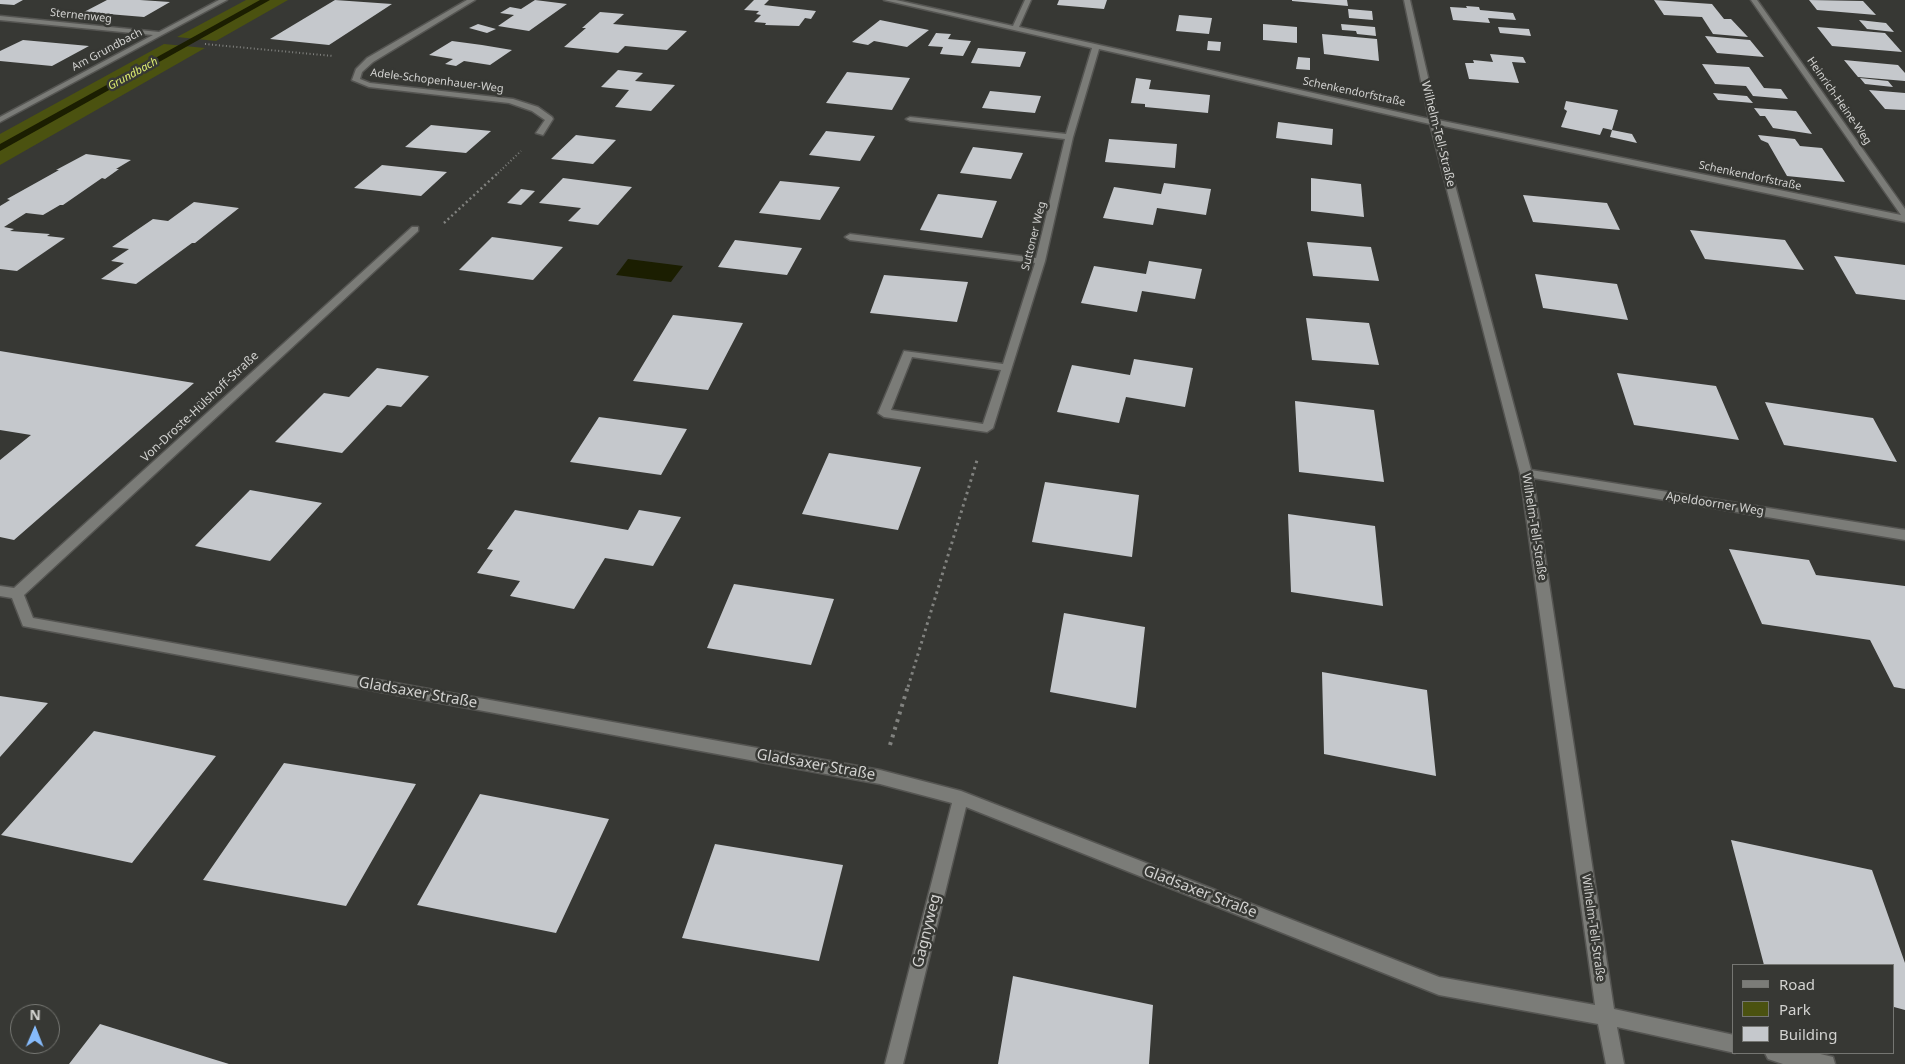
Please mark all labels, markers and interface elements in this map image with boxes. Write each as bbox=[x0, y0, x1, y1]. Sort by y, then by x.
street label: Sternenweg bbox=[49, 6, 113, 26]
street label: Am Grundbach bbox=[69, 26, 145, 74]
water label: Grundbach bbox=[106, 55, 160, 93]
street label: Heinrich-Heine-Weg bbox=[1804, 55, 1874, 147]
street label: Adele-Schopenhauer-Weg bbox=[370, 66, 504, 96]
street label: Schenkendorfstraße bbox=[1301, 75, 1407, 109]
street label: Wilhelm-Tell-Straße bbox=[1418, 80, 1458, 188]
street label: Schenkendorfstraße bbox=[1697, 159, 1803, 193]
street label: Suttoner Weg bbox=[1019, 200, 1049, 272]
street label: Von-Droste-Hülshoff-Straße bbox=[138, 349, 262, 465]
street label: Wilhelm-Tell-Straße bbox=[1518, 472, 1550, 582]
street label: Apeldoorner Weg bbox=[1665, 489, 1765, 519]
street label: Gladsaxer Straße bbox=[357, 674, 479, 712]
street label: Gladsaxer Straße bbox=[755, 746, 877, 784]
street label: Gladsaxer Straße bbox=[1141, 862, 1259, 922]
street label: Wilhelm-Tell-Straße bbox=[1578, 873, 1608, 983]
street label: Gagnyweg bbox=[909, 892, 945, 970]
legend bbox=[1732, 964, 1895, 1054]
text: Road bbox=[1779, 974, 1815, 994]
text: Park bbox=[1779, 999, 1811, 1019]
north arrow bbox=[10, 1004, 60, 1054]
text: N bbox=[29, 1005, 41, 1024]
text: Building bbox=[1779, 1024, 1837, 1044]

